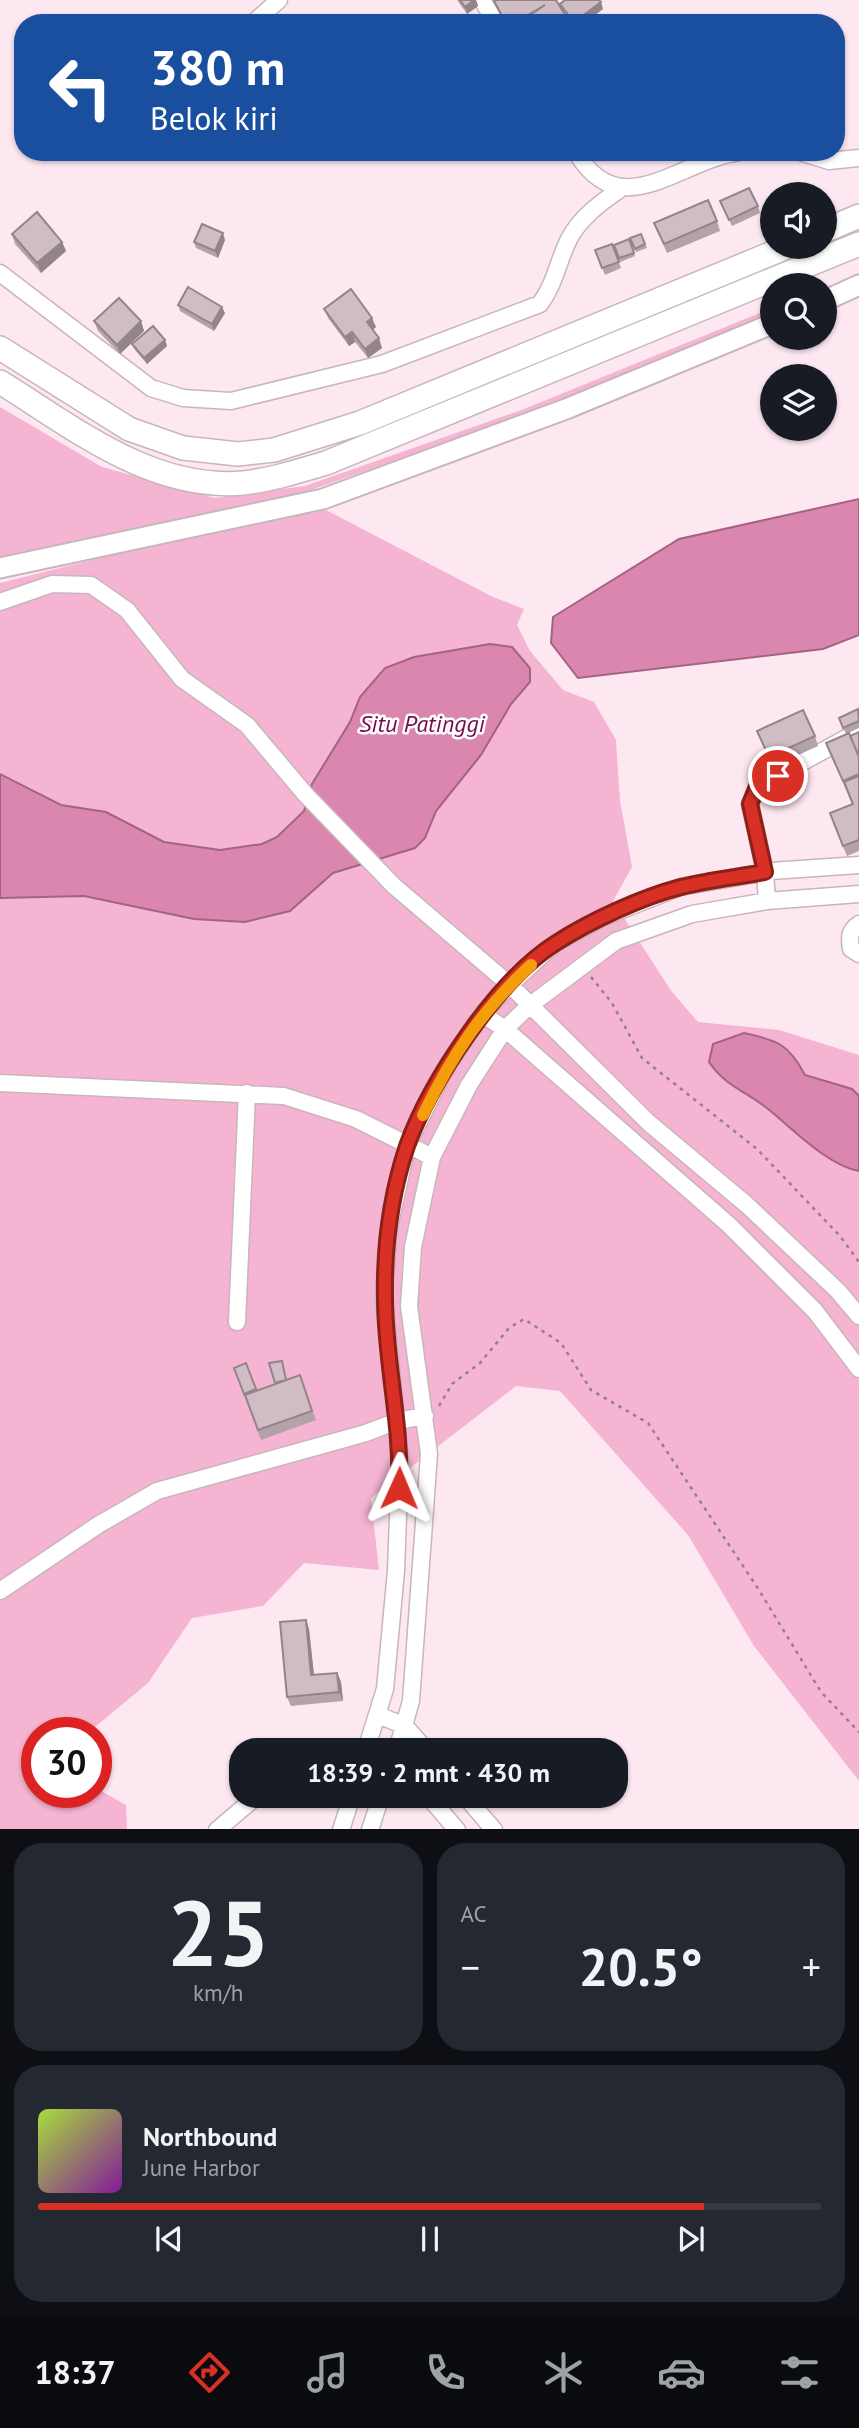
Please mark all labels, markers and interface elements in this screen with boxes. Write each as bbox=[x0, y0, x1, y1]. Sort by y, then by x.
text: 380 m bbox=[150, 35, 285, 99]
icon: left bbox=[35, 42, 126, 133]
text: Belok kiri bbox=[150, 97, 278, 139]
map controls bbox=[760, 182, 837, 441]
button: sound bbox=[760, 182, 837, 259]
button: search bbox=[760, 273, 837, 350]
button: layers bbox=[760, 364, 837, 441]
water label: Situ Patinggi bbox=[359, 708, 486, 739]
pin bbox=[748, 746, 808, 806]
icon: arrive bbox=[759, 757, 797, 795]
position arrow bbox=[362, 1451, 436, 1525]
speed limit sign: 30 bbox=[21, 1717, 112, 1808]
text: 18:39 · 2 mnt · 430 m bbox=[307, 1756, 550, 1789]
text: 25 bbox=[167, 1873, 270, 1991]
text: AC bbox=[461, 1899, 487, 1928]
text: 20.5° bbox=[579, 1933, 703, 2000]
text: − bbox=[461, 1942, 480, 1991]
text: + bbox=[802, 1942, 821, 1991]
text: km/h bbox=[193, 1978, 243, 2007]
text: Northbound bbox=[143, 2120, 277, 2153]
text: June Harbor bbox=[143, 2153, 260, 2182]
icon: previous bbox=[150, 2220, 188, 2258]
icon: pause bbox=[411, 2220, 449, 2258]
icon: next bbox=[672, 2220, 710, 2258]
icon: directions bbox=[185, 2348, 234, 2397]
icon: music bbox=[303, 2348, 352, 2397]
icon: phone bbox=[421, 2348, 470, 2397]
icon: climate bbox=[539, 2348, 588, 2397]
icon: car bbox=[657, 2348, 706, 2397]
icon: filters bbox=[775, 2348, 824, 2397]
text: 18:37 bbox=[35, 2351, 116, 2393]

